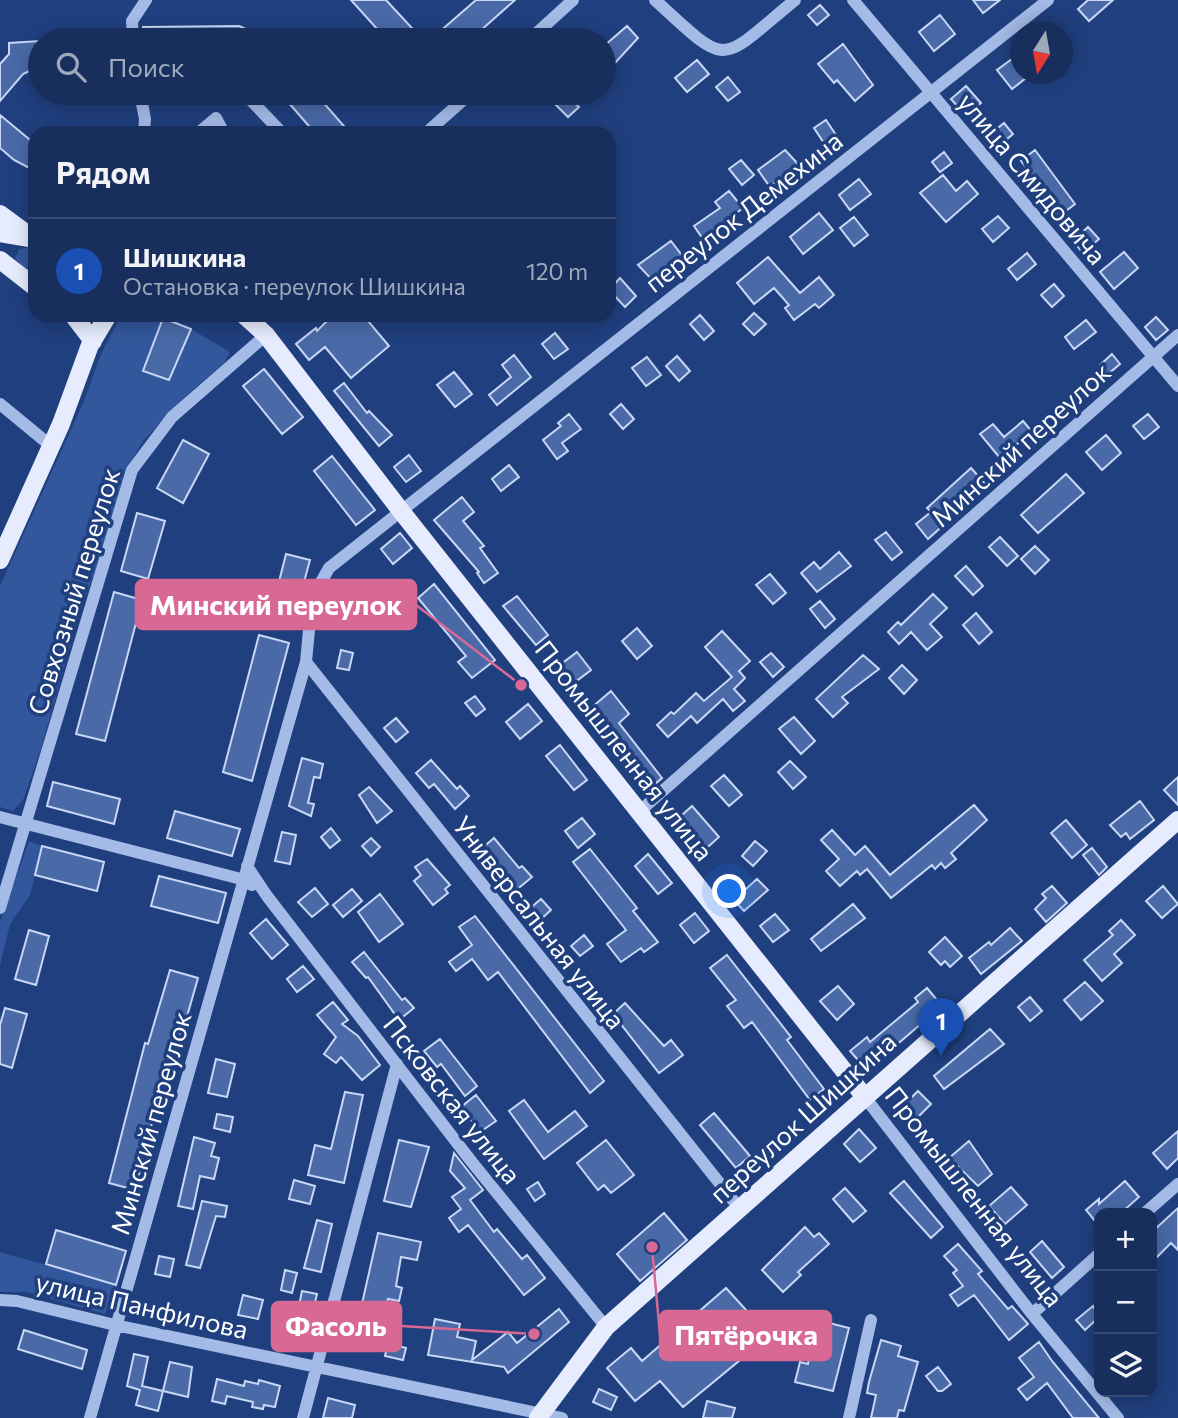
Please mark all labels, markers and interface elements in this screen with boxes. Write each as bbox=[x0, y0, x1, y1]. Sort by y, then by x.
north arrow bbox=[1010, 21, 1073, 84]
search box bbox=[28, 28, 616, 105]
icon: search bbox=[52, 48, 90, 86]
text: Поиск bbox=[108, 51, 185, 82]
street label: улица Смидовича bbox=[952, 86, 1114, 270]
street label: переулок Демехина bbox=[638, 124, 848, 298]
text: Рядом bbox=[56, 153, 150, 190]
text: Шишкина bbox=[123, 241, 246, 272]
text: 1 bbox=[74, 257, 84, 285]
text: 120 m bbox=[526, 257, 588, 285]
text: Остановка · переулок Шишкина bbox=[123, 272, 466, 300]
street label: Минский переулок bbox=[924, 355, 1116, 533]
street label: Совхозный переулок bbox=[21, 464, 125, 718]
callout: Минский переулок bbox=[136, 580, 416, 629]
text: Минский переулок bbox=[150, 587, 402, 621]
street label: Промышленная улица bbox=[529, 634, 721, 866]
street label: Универсальная улица bbox=[447, 810, 633, 1034]
your location bbox=[712, 874, 746, 908]
pin: 1 bbox=[918, 998, 964, 1056]
street label: Минский переулок bbox=[103, 1008, 197, 1238]
street label: Псковская улица bbox=[378, 1009, 528, 1189]
street label: переулок Шишкина bbox=[702, 1025, 902, 1209]
street label: Промышленная улица bbox=[879, 1080, 1071, 1312]
map controls bbox=[1094, 1208, 1157, 1397]
button: + bbox=[1094, 1208, 1157, 1271]
street label: улица Панфилова bbox=[33, 1265, 251, 1345]
button: − bbox=[1094, 1271, 1157, 1334]
callout: Фасоль bbox=[272, 1302, 401, 1351]
text: Фасоль bbox=[285, 1308, 387, 1342]
callout: Пятёрочка bbox=[660, 1311, 831, 1360]
text: Пятёрочка bbox=[674, 1317, 818, 1351]
button: layers bbox=[1094, 1334, 1157, 1397]

